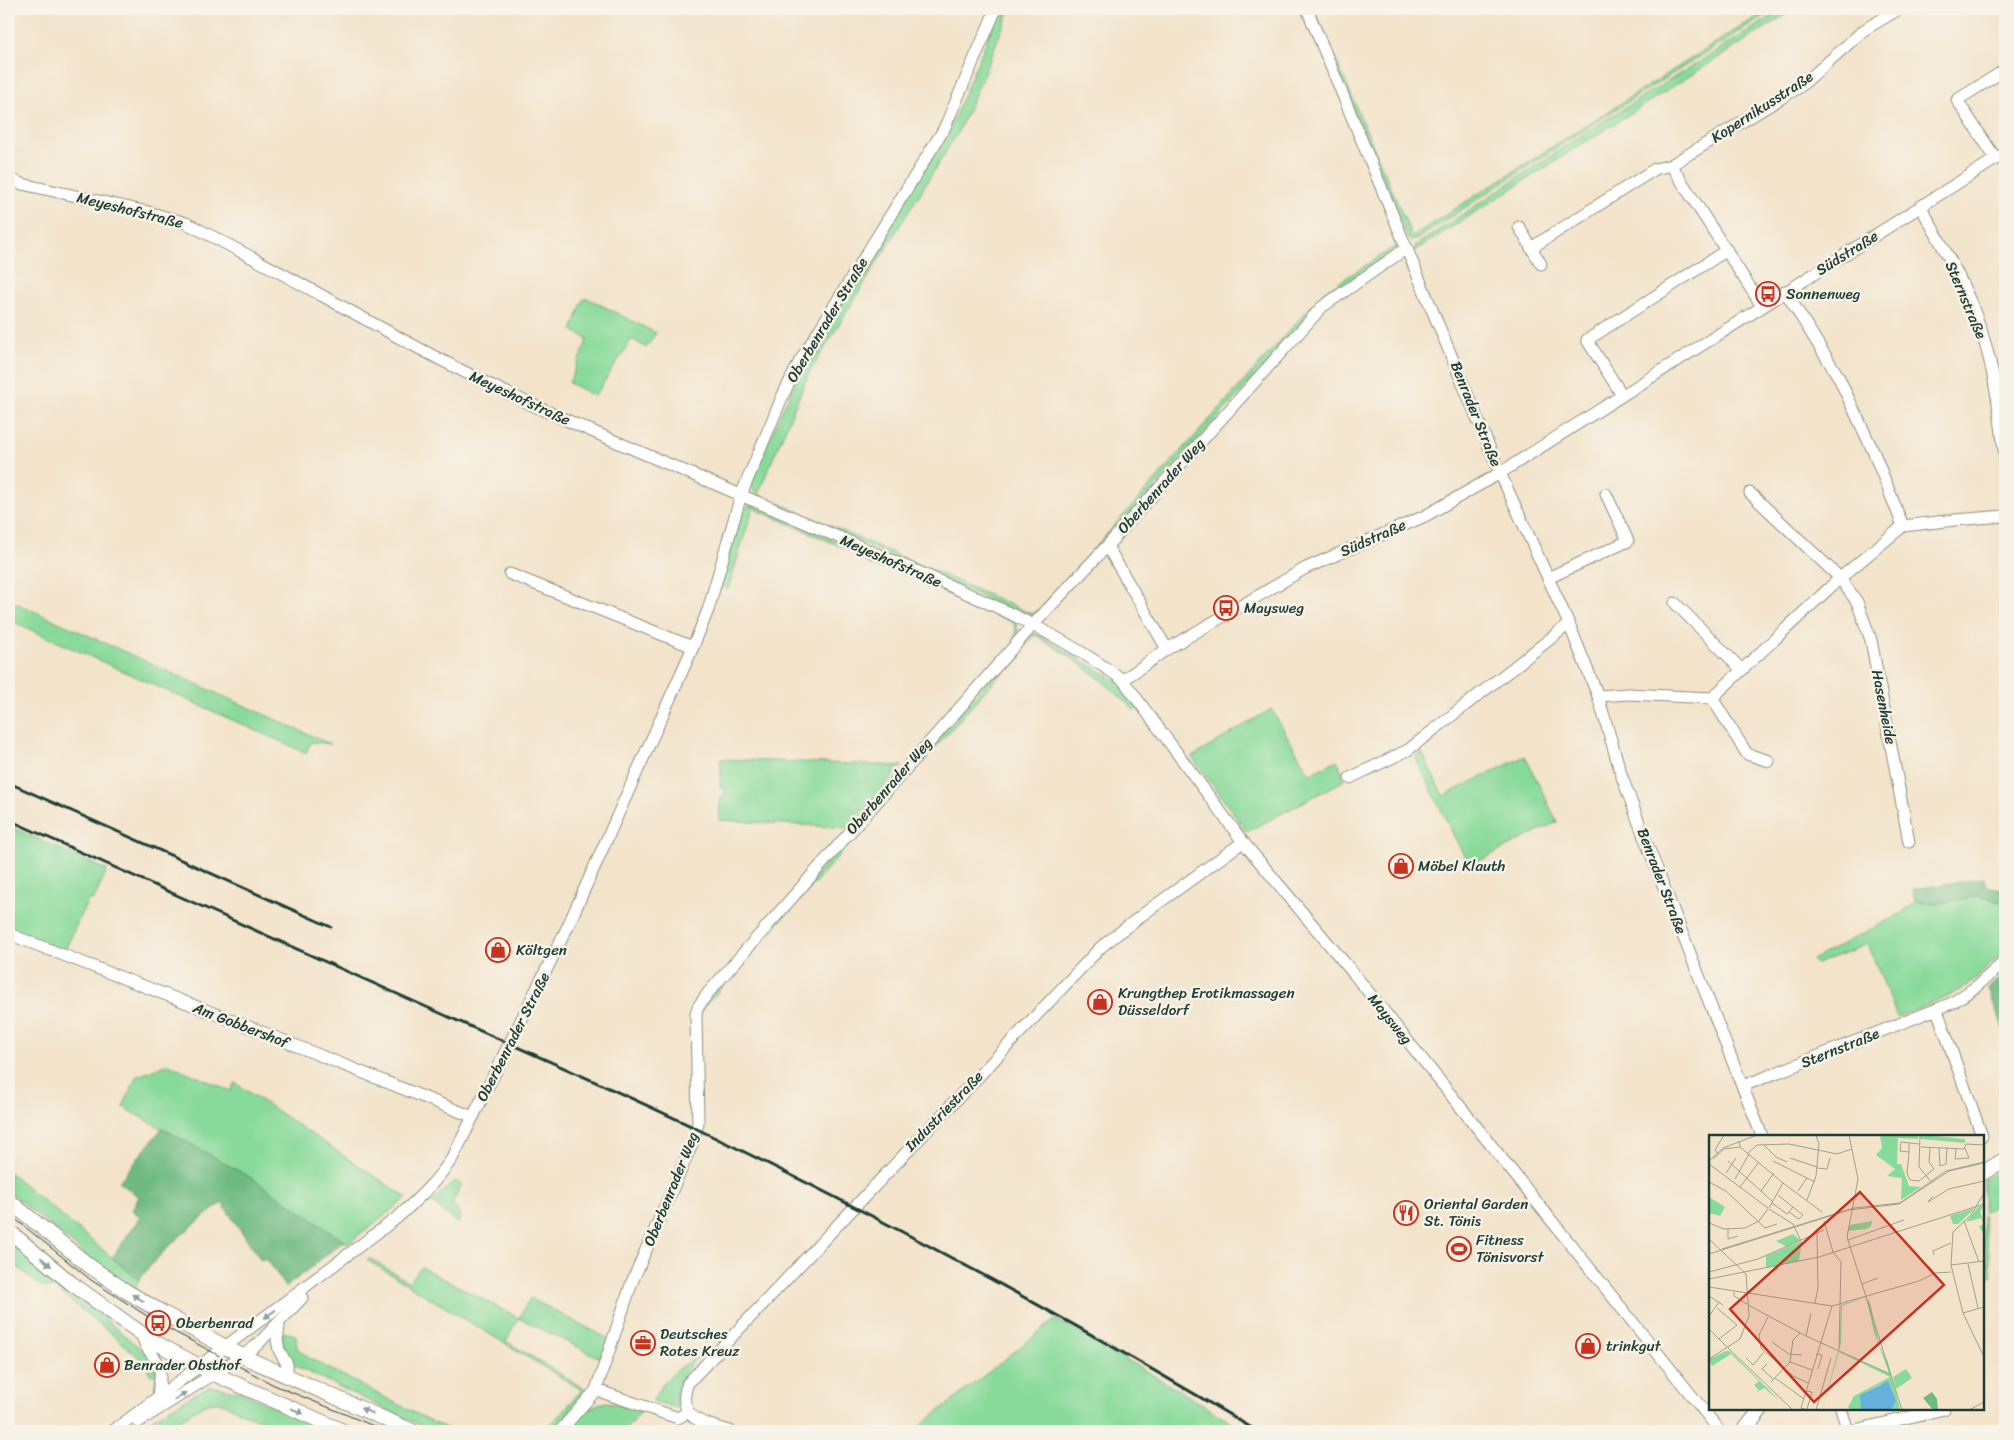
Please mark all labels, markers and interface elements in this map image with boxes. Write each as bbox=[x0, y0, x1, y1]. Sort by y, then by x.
street label: Kopernikusstraße bbox=[1706, 64, 1818, 150]
street label: Meyeshofstraße bbox=[74, 184, 186, 236]
street label: Südstraße bbox=[1810, 223, 1884, 283]
street label: Oberbenrader Straße bbox=[779, 252, 875, 388]
street label: Sternstraße bbox=[1938, 257, 1994, 343]
bus stop icon: Sonnenweg bbox=[1755, 281, 1781, 307]
place label: Sonnenweg bbox=[1786, 281, 1861, 307]
street label: Benrader Straße bbox=[1443, 357, 1509, 471]
street label: Meyeshofstraße bbox=[465, 363, 575, 433]
street label: Oberbenrader Weg bbox=[1111, 432, 1212, 540]
street label: Südstraße bbox=[1336, 512, 1411, 564]
street label: Meyeshofstraße bbox=[836, 527, 946, 595]
bus stop icon: Maysweg bbox=[1213, 595, 1239, 621]
place label: Maysweg bbox=[1244, 595, 1305, 621]
street label: Hasenheide bbox=[1864, 667, 1904, 747]
street label: Oberbenrader Weg bbox=[839, 731, 939, 841]
street label: Benrader Straße bbox=[1630, 824, 1694, 938]
shop icon: Möbel Klauth bbox=[1388, 853, 1414, 879]
place label: Möbel Klauth bbox=[1418, 853, 1506, 879]
shop icon: Költgen bbox=[485, 937, 511, 963]
place label: Költgen bbox=[516, 937, 567, 963]
street label: Oberbenrader Straße bbox=[469, 968, 557, 1106]
place label: Krungthep Erotikmassagen Düsseldorf bbox=[1118, 980, 1294, 1023]
street label: Maysweg bbox=[1361, 987, 1419, 1051]
shop icon: Krungthep Erotikmassagen Düsseldorf bbox=[1087, 989, 1113, 1015]
street label: Am Gobbershof bbox=[188, 994, 295, 1056]
street label: Sternstraße bbox=[1797, 1020, 1883, 1076]
street label: Industriestraße bbox=[898, 1064, 990, 1158]
street label: Oberbenrader Weg bbox=[636, 1127, 706, 1250]
inset map bbox=[1709, 1135, 1984, 1410]
place label: Oriental Garden St. Tönis bbox=[1424, 1191, 1528, 1234]
restaurant icon: Oriental Garden St. Tönis bbox=[1393, 1200, 1419, 1226]
place label: Fitness Tönisvorst bbox=[1476, 1227, 1544, 1270]
sports icon: Fitness Tönisvorst bbox=[1446, 1236, 1472, 1262]
one-way arrow bbox=[39, 1257, 52, 1268]
one-way arrow bbox=[130, 1294, 145, 1302]
one-way arrow bbox=[263, 1309, 277, 1319]
bus stop icon: Oberbenrad bbox=[145, 1310, 171, 1336]
place label: Oberbenrad bbox=[176, 1310, 254, 1336]
place label: Deutsches Rotes Kreuz bbox=[660, 1321, 740, 1364]
office icon: Deutsches Rotes Kreuz bbox=[630, 1330, 656, 1356]
shop icon: trinkgut bbox=[1575, 1333, 1601, 1359]
place label: trinkgut bbox=[1606, 1333, 1662, 1359]
shop icon: Benrader Obsthof bbox=[94, 1352, 120, 1378]
place label: Benrader Obsthof bbox=[124, 1352, 242, 1378]
one-way arrow bbox=[174, 1391, 187, 1401]
one-way arrow bbox=[360, 1406, 374, 1414]
one-way arrow bbox=[290, 1407, 304, 1415]

